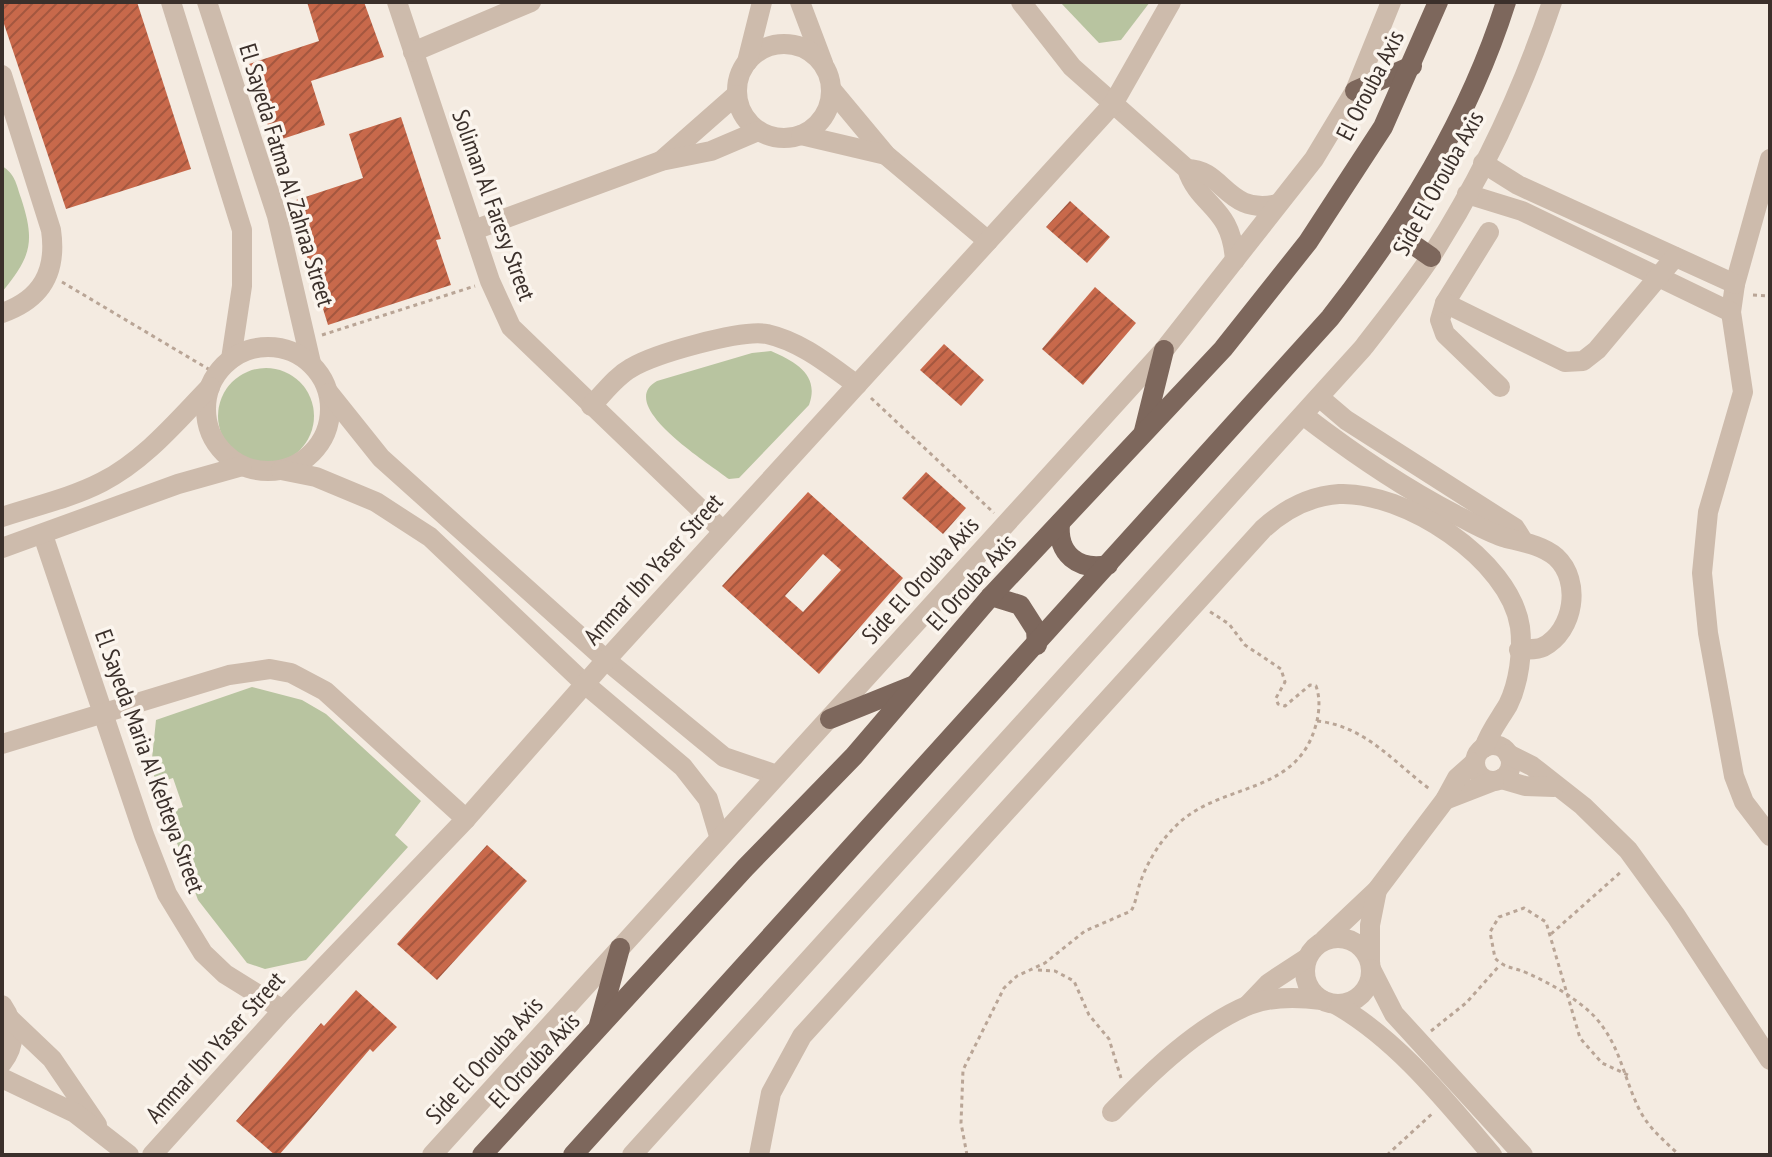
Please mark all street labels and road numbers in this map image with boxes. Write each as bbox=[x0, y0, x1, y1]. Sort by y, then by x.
street label: El Orouba Axis bbox=[1329, 25, 1411, 145]
street label: El Sayeda Fatma Al Zahraa Street bbox=[232, 40, 342, 311]
street label: Soliman Al Faresy Street bbox=[445, 105, 543, 305]
street label: Side El Orouba Axis bbox=[1385, 105, 1491, 261]
street label: Ammar Ibn Yaser Street bbox=[577, 486, 729, 651]
street label: Side El Orouba Axis bbox=[855, 510, 985, 650]
street label: El Orouba Axis bbox=[920, 528, 1022, 636]
street label: El Sayeda Maria Al Kebteya Street bbox=[88, 625, 212, 897]
street label: Ammar Ibn Yaser Street bbox=[139, 964, 291, 1129]
street label: Side El Orouba Axis bbox=[419, 990, 549, 1130]
street label: El Orouba Axis bbox=[482, 1006, 586, 1114]

